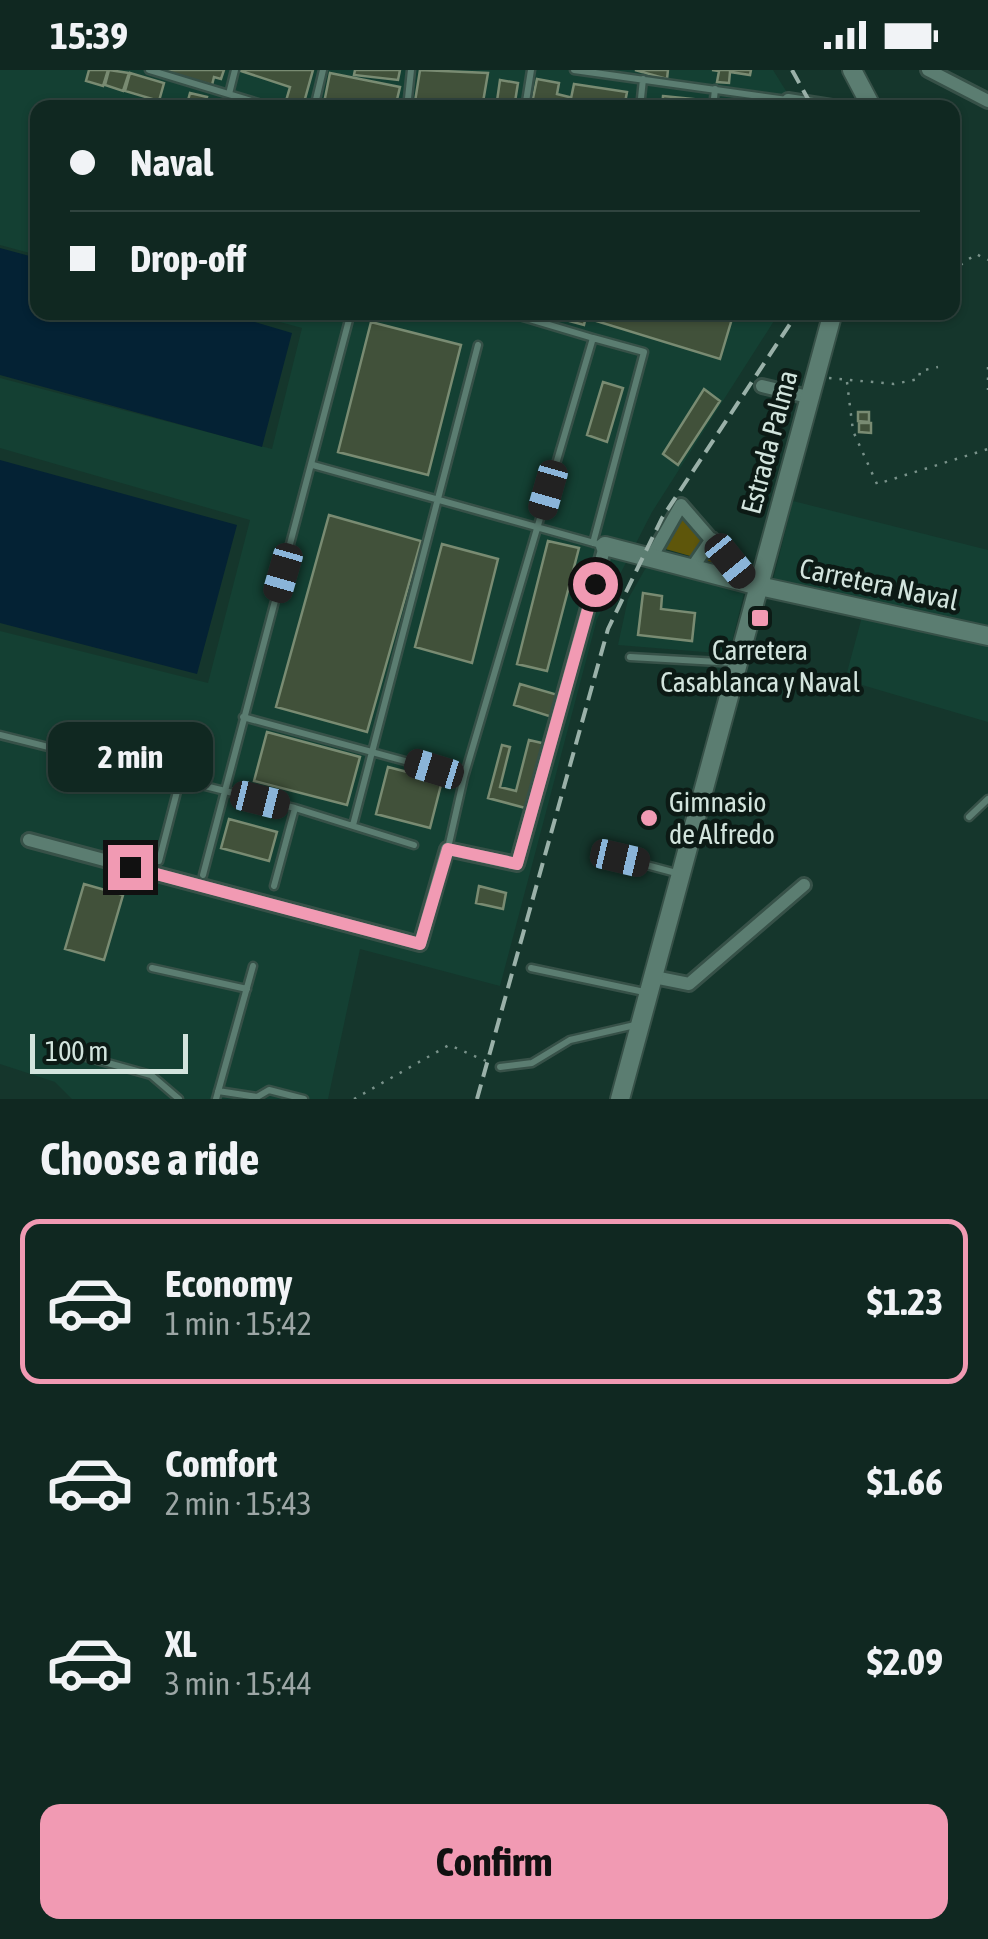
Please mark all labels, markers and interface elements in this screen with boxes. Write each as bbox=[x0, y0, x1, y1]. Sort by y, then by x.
text: 15:39 bbox=[50, 14, 128, 57]
text: Naval bbox=[130, 141, 213, 184]
text: Drop-off bbox=[130, 237, 246, 280]
street label: Estrada Palma bbox=[734, 367, 804, 517]
car bbox=[525, 457, 571, 523]
car bbox=[699, 528, 761, 594]
car bbox=[260, 540, 306, 606]
street label: Carretera Naval bbox=[797, 552, 962, 617]
route start bbox=[573, 562, 618, 607]
marker: Carretera Casablanca y Naval bbox=[749, 607, 771, 629]
place label: Carretera Casablanca y Naval bbox=[660, 634, 860, 698]
callout: 2 min bbox=[48, 722, 212, 792]
text: 2 min bbox=[98, 738, 163, 775]
car bbox=[401, 746, 467, 792]
car bbox=[227, 778, 293, 822]
place label: Gimnasio de Alfredo bbox=[669, 786, 775, 850]
marker: Gimnasio de Alfredo bbox=[638, 807, 660, 829]
car bbox=[587, 837, 653, 879]
route end bbox=[108, 845, 153, 890]
scale bar bbox=[30, 1029, 188, 1074]
text: 100 m bbox=[45, 1035, 108, 1067]
text: Choose a ride bbox=[40, 1133, 259, 1185]
icon: car bbox=[45, 1257, 135, 1347]
text: Economy bbox=[165, 1262, 292, 1305]
text: $1.23 bbox=[867, 1280, 943, 1323]
text: 1 min · 15:42 bbox=[165, 1305, 312, 1342]
icon: car bbox=[45, 1437, 135, 1527]
text: Comfort bbox=[165, 1442, 277, 1485]
text: $1.66 bbox=[867, 1460, 943, 1503]
text: 2 min · 15:43 bbox=[165, 1485, 312, 1522]
icon: car bbox=[45, 1617, 135, 1707]
text: XL bbox=[165, 1622, 197, 1665]
text: $2.09 bbox=[867, 1640, 943, 1683]
text: 3 min · 15:44 bbox=[165, 1665, 312, 1702]
button: Confirm bbox=[40, 1804, 948, 1919]

